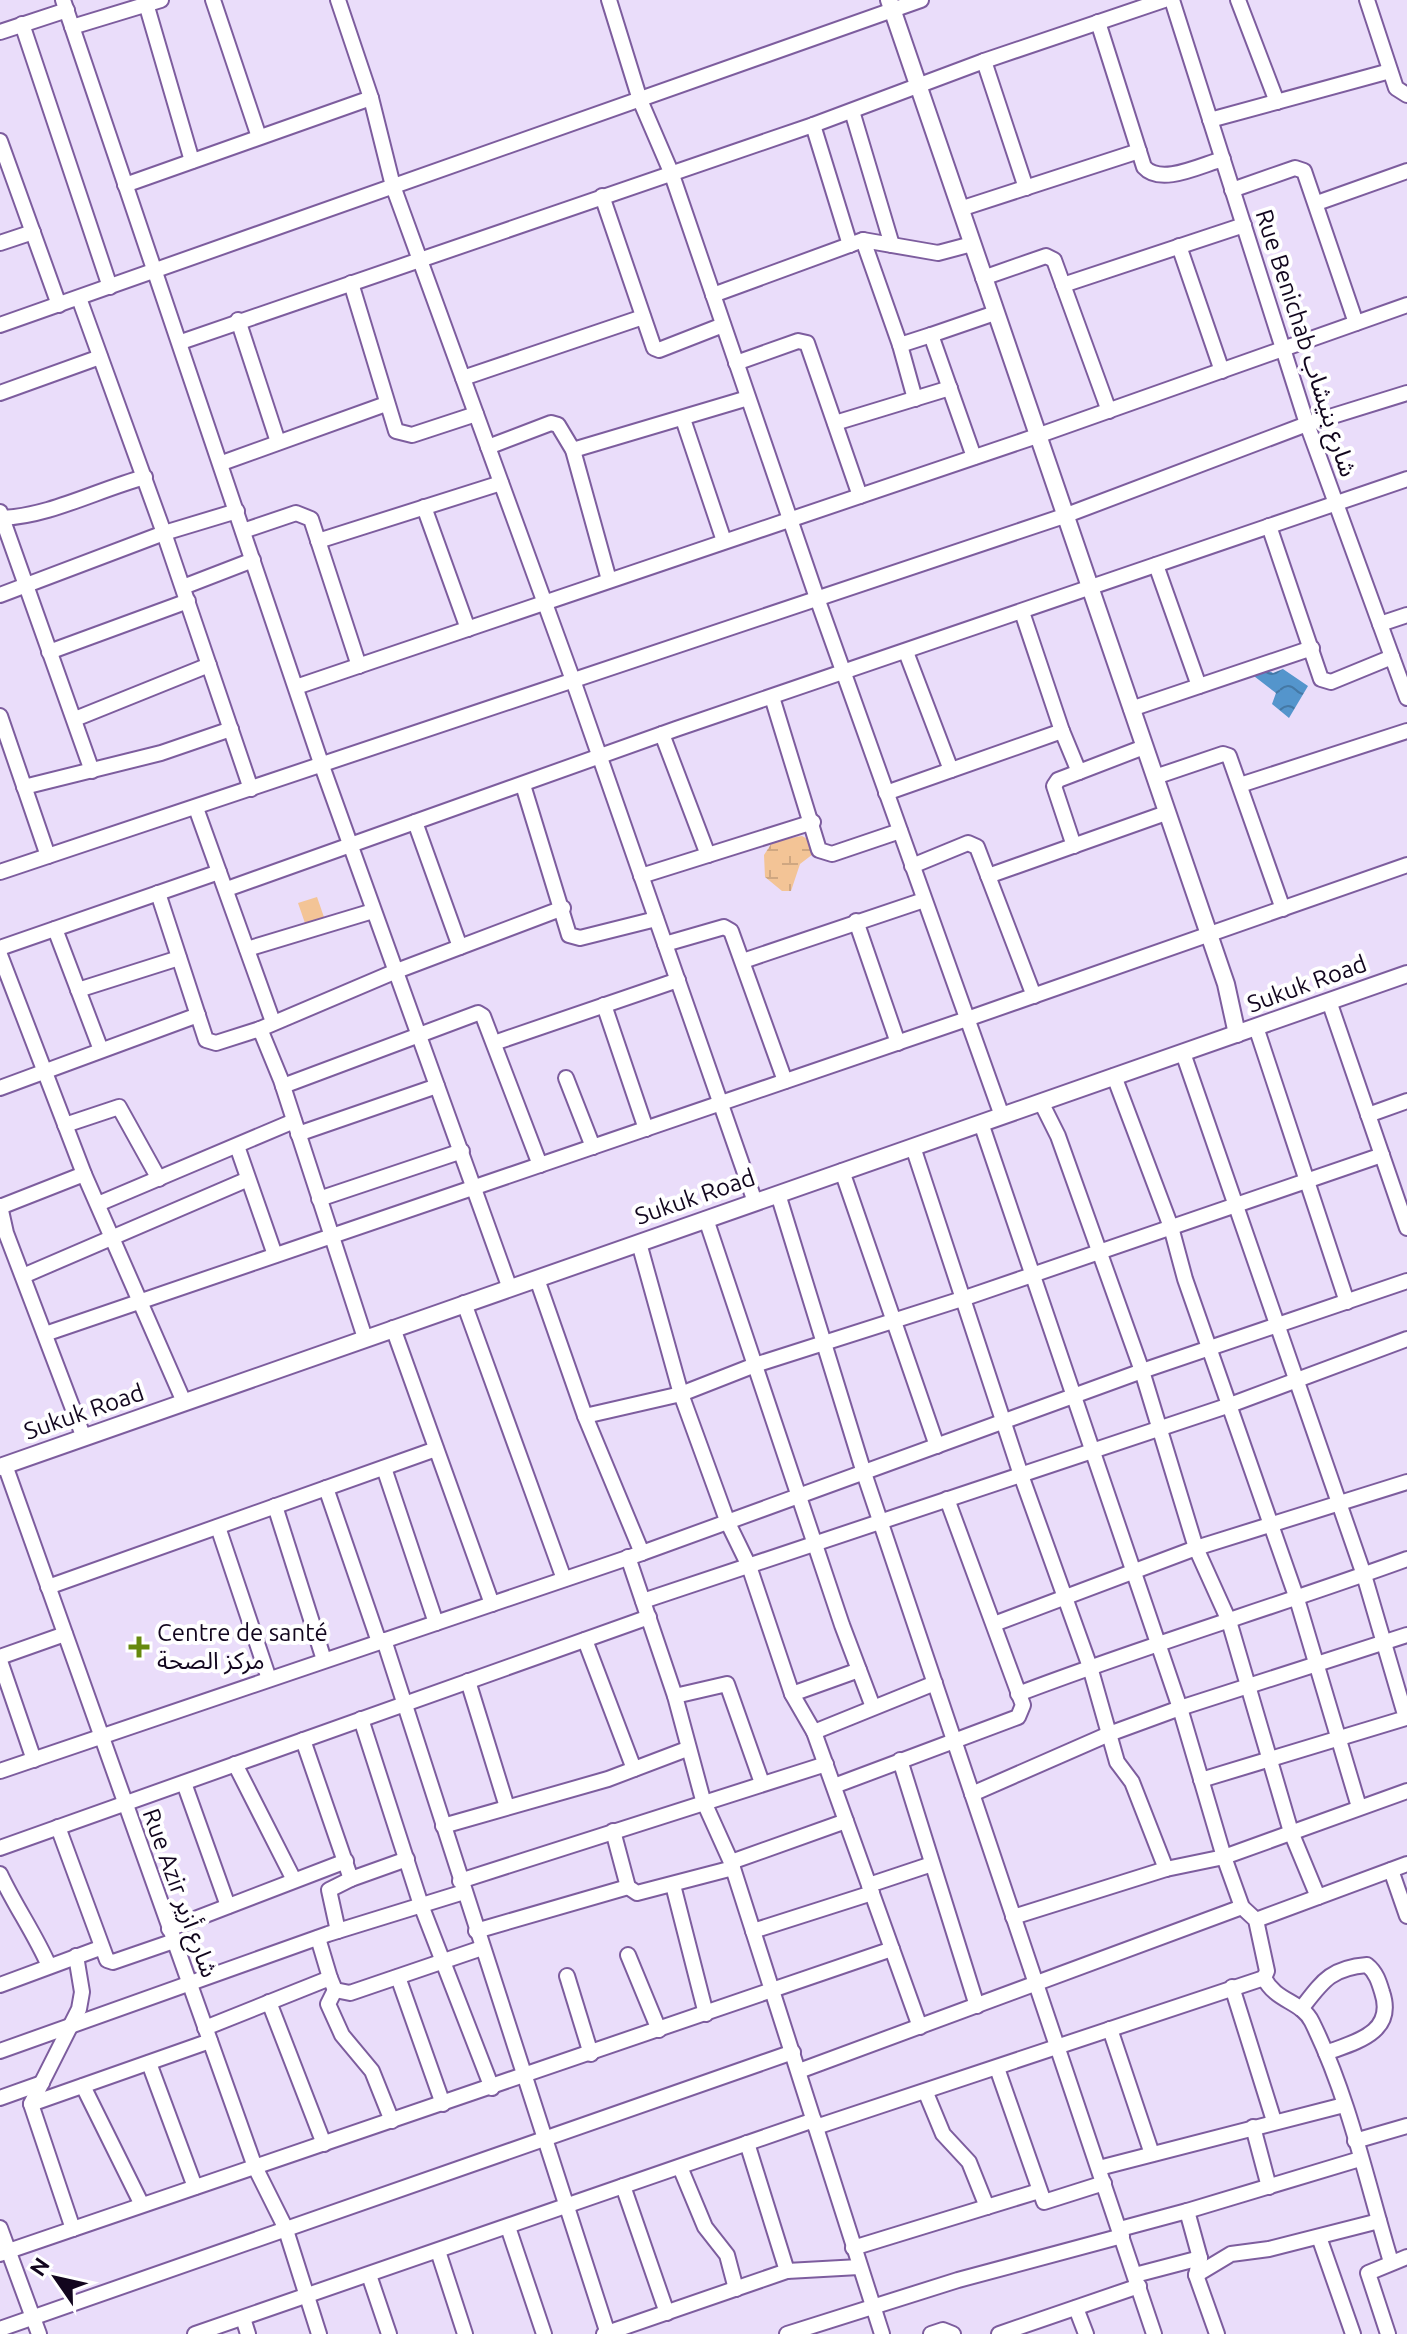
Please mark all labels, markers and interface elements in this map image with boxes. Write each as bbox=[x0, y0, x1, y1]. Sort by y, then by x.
street label: Rue Benichab شارع بنيشاب bbox=[1247, 206, 1362, 481]
street label: Sukuk Road bbox=[1243, 949, 1370, 1018]
street label: Sukuk Road bbox=[631, 1163, 758, 1230]
street label: Sukuk Road bbox=[20, 1378, 147, 1445]
place label: Centre de santé مركز الصحة bbox=[157, 1619, 328, 1675]
marker: Centre de santé مركز الصحة bbox=[128, 1636, 150, 1658]
street label: Rue Azir شارع أزير bbox=[134, 1804, 225, 1982]
north arrow bbox=[16, 2238, 96, 2318]
text: N bbox=[24, 2253, 54, 2280]

